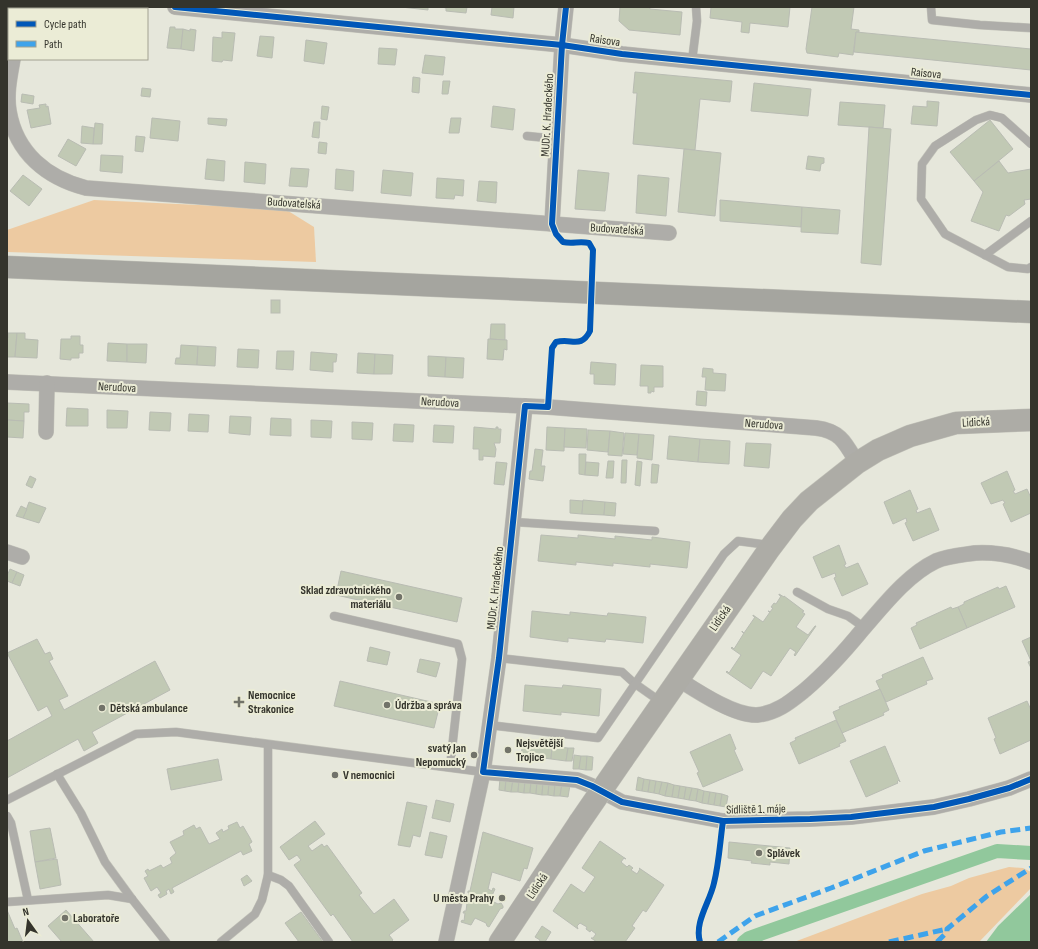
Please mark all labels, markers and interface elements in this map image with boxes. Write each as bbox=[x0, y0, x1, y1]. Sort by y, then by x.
legend bbox=[8, 8, 148, 60]
text: Cycle path bbox=[44, 17, 86, 32]
street label: Raisova bbox=[589, 31, 621, 50]
text: Path bbox=[44, 37, 62, 52]
street label: Raisova bbox=[910, 64, 942, 83]
street label: MUDr. K. Hradeckého bbox=[538, 73, 557, 157]
street label: Budovatelská bbox=[267, 194, 322, 213]
street label: Budovatelská bbox=[590, 220, 645, 239]
street label: Nerudova bbox=[97, 379, 137, 396]
street label: Nerudova bbox=[420, 394, 460, 411]
street label: Lidická bbox=[962, 414, 991, 431]
street label: Nerudova bbox=[744, 416, 784, 433]
street label: MUDr. K. Hradeckého bbox=[484, 546, 507, 630]
place label: Sklad zdravotnického materiálu bbox=[301, 583, 391, 612]
marker: Sklad zdravotnického materiálu bbox=[394, 592, 404, 602]
street label: Lidická bbox=[706, 602, 735, 634]
place label: Nemocnice Strakonice bbox=[248, 688, 296, 717]
marker: Nemocnice Strakonice bbox=[233, 696, 245, 708]
place label: Údržba a správa bbox=[395, 698, 462, 713]
marker: Údržba a správa bbox=[382, 700, 392, 710]
place label: Dětská ambulance bbox=[110, 701, 188, 716]
marker: Dětská ambulance bbox=[97, 703, 107, 713]
place label: Nejsvětější Trojice bbox=[516, 736, 564, 765]
place label: svatý Jan Nepomucký bbox=[416, 741, 466, 770]
marker: Nejsvětější Trojice bbox=[503, 745, 513, 755]
marker: svatý Jan Nepomucký bbox=[469, 750, 479, 760]
place label: V nemocnici bbox=[343, 768, 395, 783]
marker: V nemocnici bbox=[330, 770, 340, 780]
street label: Sídliště 1. máje bbox=[726, 801, 786, 818]
place label: Splávek bbox=[767, 846, 800, 861]
marker: Splávek bbox=[754, 848, 764, 858]
street label: Lidická bbox=[523, 870, 552, 902]
place label: U města Prahy bbox=[433, 891, 494, 906]
marker: U města Prahy bbox=[497, 893, 507, 903]
north arrow bbox=[8, 901, 48, 941]
text: N bbox=[21, 905, 30, 919]
place label: Laboratoře bbox=[73, 911, 119, 926]
marker: Laboratoře bbox=[60, 913, 70, 923]

